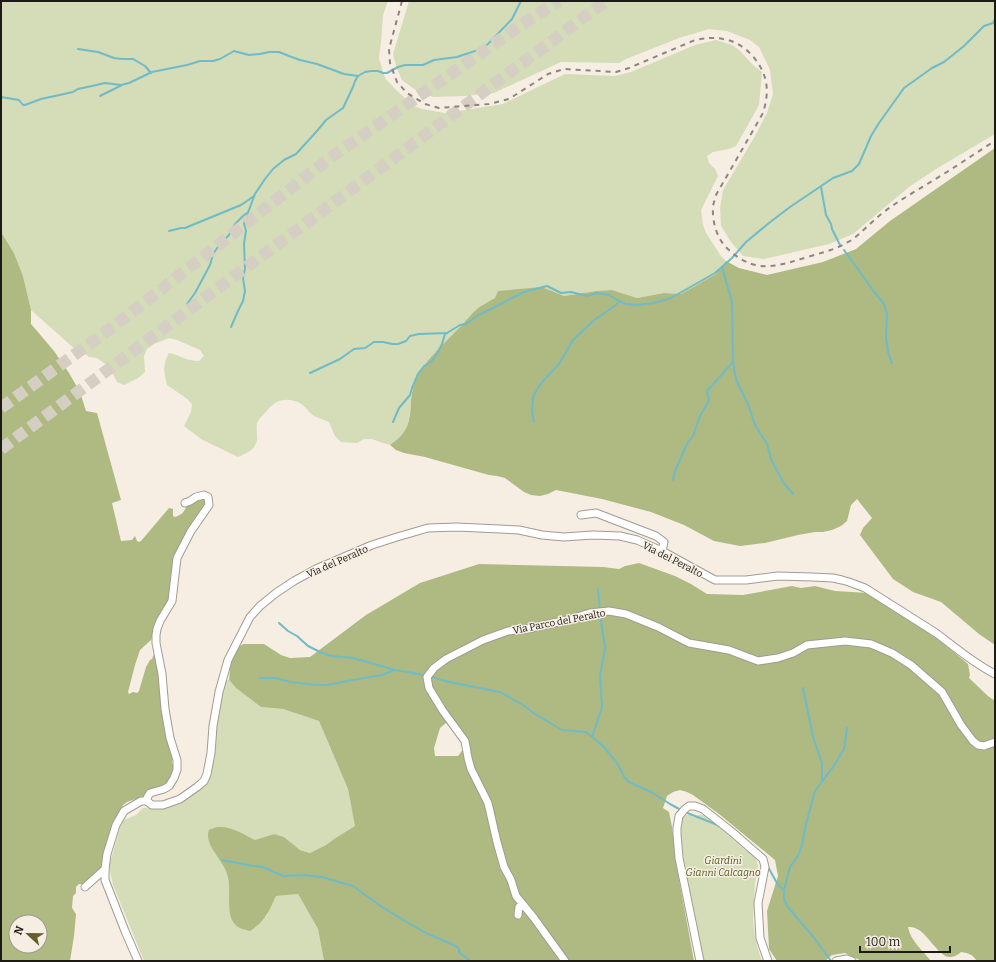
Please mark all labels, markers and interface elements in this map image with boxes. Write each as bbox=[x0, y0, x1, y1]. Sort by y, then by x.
street label: Via del Peralto bbox=[640, 540, 705, 580]
street label: Via del Peralto bbox=[305, 543, 370, 581]
street label: Via Parco del Peralto bbox=[512, 607, 607, 637]
park label: Giardini Gianni Calcagno bbox=[686, 855, 761, 879]
north arrow bbox=[8, 914, 48, 954]
text: N bbox=[12, 924, 27, 937]
scale bar bbox=[860, 928, 950, 954]
text: 100 m bbox=[866, 935, 901, 949]

